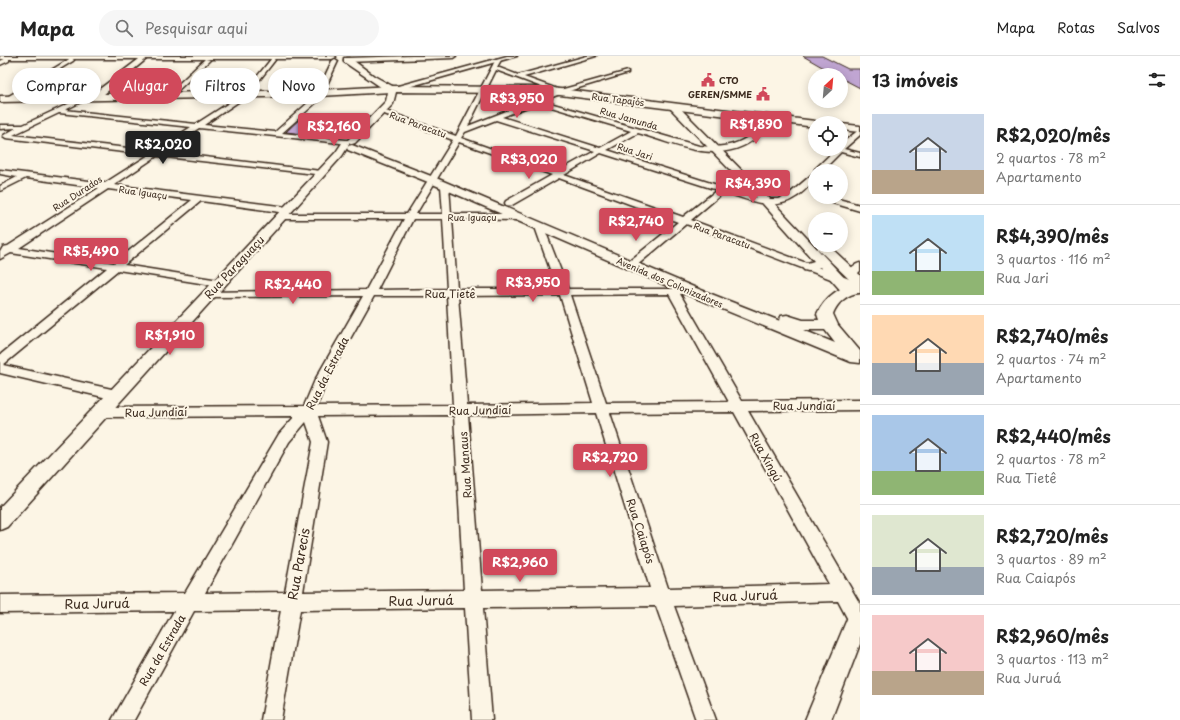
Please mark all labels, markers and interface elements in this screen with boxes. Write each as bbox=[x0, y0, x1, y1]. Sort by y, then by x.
search box bbox=[99, 10, 379, 46]
text: Mapa bbox=[20, 14, 75, 42]
text: Pesquisar aqui bbox=[145, 16, 248, 39]
icon: search bbox=[113, 17, 135, 39]
text: Mapa bbox=[996, 17, 1035, 38]
text: Rotas bbox=[1057, 17, 1095, 38]
text: Salvos bbox=[1117, 17, 1160, 38]
text: 13 imóveis bbox=[872, 67, 958, 93]
chip: Comprar bbox=[12, 68, 101, 104]
chip: Alugar bbox=[109, 68, 182, 104]
chip: Filtros bbox=[190, 68, 260, 104]
chip: Novo bbox=[268, 68, 329, 104]
north arrow bbox=[808, 68, 848, 108]
map controls bbox=[808, 68, 848, 252]
icon: filters bbox=[1146, 69, 1168, 91]
public building icon: CTO bbox=[700, 72, 716, 88]
place label: CTO bbox=[719, 73, 739, 87]
pin: R$3,950 bbox=[480, 85, 554, 119]
public building icon: GEREN/SMME bbox=[755, 86, 771, 102]
place label: GEREN/SMME bbox=[688, 87, 752, 101]
text: R$3,950 bbox=[490, 88, 544, 107]
street label: Rua Tapajós bbox=[591, 89, 645, 109]
street label: Rua Jamunda bbox=[599, 103, 660, 133]
street label: Rua Paracatu bbox=[388, 107, 448, 141]
pin: R$1,890 bbox=[719, 111, 793, 145]
pin: R$2,160 bbox=[297, 113, 371, 147]
text: R$1,890 bbox=[730, 114, 782, 133]
text: R$2,160 bbox=[307, 116, 361, 135]
button: locate bbox=[808, 116, 848, 156]
text: R$2,020/mês bbox=[996, 122, 1110, 148]
icon: home bbox=[904, 130, 952, 178]
pin: R$2,020 bbox=[126, 131, 200, 165]
text: R$2,020 bbox=[134, 134, 192, 153]
street label: Rua Jari bbox=[615, 139, 655, 163]
pin: R$3,020 bbox=[492, 146, 566, 180]
text: 2 quartos · 78 m² bbox=[996, 148, 1106, 167]
text: R$3,020 bbox=[500, 149, 558, 168]
button: + bbox=[808, 164, 848, 204]
text: Apartamento bbox=[996, 167, 1082, 186]
pin: R$4,390 bbox=[716, 170, 790, 204]
street label: Rua Durados bbox=[49, 172, 105, 214]
text: R$4,390 bbox=[725, 173, 781, 192]
street label: Rua Iguaçu bbox=[118, 182, 168, 202]
pin: R$2,740 bbox=[599, 208, 673, 242]
street label: Rua Iguaçu bbox=[448, 210, 496, 224]
text: R$2,740 bbox=[608, 211, 664, 230]
button: − bbox=[808, 212, 848, 252]
street label: Rua Paracatu bbox=[692, 218, 752, 252]
text: R$4,390/mês bbox=[996, 223, 1109, 249]
street label: Rua Paraguaçu bbox=[200, 231, 268, 303]
icon: home bbox=[904, 231, 952, 279]
pin: R$5,490 bbox=[54, 238, 128, 272]
text: R$5,490 bbox=[63, 241, 119, 260]
text: 3 quartos · 116 m² bbox=[996, 249, 1111, 268]
street label: Avenida dos Colonizadores bbox=[615, 253, 725, 311]
text: Rua Jari bbox=[996, 268, 1049, 287]
pin: R$3,950 bbox=[496, 269, 570, 303]
pin: R$2,440 bbox=[256, 271, 330, 305]
text: R$3,950 bbox=[506, 272, 560, 291]
text: R$2,440 bbox=[264, 274, 322, 293]
street label: Rua Tietê bbox=[424, 285, 476, 302]
pin: R$1,910 bbox=[133, 322, 207, 356]
text: R$2,740/mês bbox=[996, 323, 1108, 349]
text: R$1,910 bbox=[145, 325, 195, 344]
icon: home bbox=[904, 331, 952, 379]
street label: Rua da Estrada bbox=[301, 333, 353, 413]
text: 2 quartos · 74 m² bbox=[996, 349, 1107, 368]
text: Apartamento bbox=[996, 368, 1082, 387]
street label: Rua Jundiaí bbox=[773, 397, 836, 414]
street label: Rua Jundiaí bbox=[449, 401, 512, 419]
street label: Rua Jundiaí bbox=[125, 403, 188, 421]
text: R$2,440/mês bbox=[996, 423, 1111, 449]
street label: Rua Xingú bbox=[746, 429, 786, 485]
street label: Rua Manaus bbox=[454, 431, 476, 499]
icon: home bbox=[904, 431, 952, 479]
pin: R$2,720 bbox=[573, 444, 647, 478]
text: R$2,720 bbox=[582, 447, 638, 466]
text: 2 quartos · 78 m² bbox=[996, 449, 1106, 468]
text: Rua Tietê bbox=[996, 468, 1057, 487]
street label: Rua Caiapós bbox=[623, 496, 659, 566]
text: R$2,720/mês bbox=[996, 523, 1108, 549]
street label: Rua Parecis bbox=[282, 526, 314, 602]
icon: home bbox=[904, 531, 952, 579]
pin: R$2,960 bbox=[483, 549, 557, 583]
text: 3 quartos · 89 m² bbox=[996, 549, 1107, 568]
text: R$2,960 bbox=[492, 552, 548, 571]
text: Rua Caiapós bbox=[996, 568, 1076, 587]
street label: Rua Juruá bbox=[712, 584, 779, 606]
street label: Rua Juruá bbox=[388, 590, 455, 610]
street label: Rua Juruá bbox=[64, 593, 131, 613]
street label: Rua da Estrada bbox=[135, 611, 189, 689]
text: R$2,960/mês bbox=[996, 623, 1109, 649]
icon: home bbox=[904, 631, 952, 679]
text: 3 quartos · 113 m² bbox=[996, 649, 1109, 668]
text: Rua Juruá bbox=[996, 668, 1061, 687]

